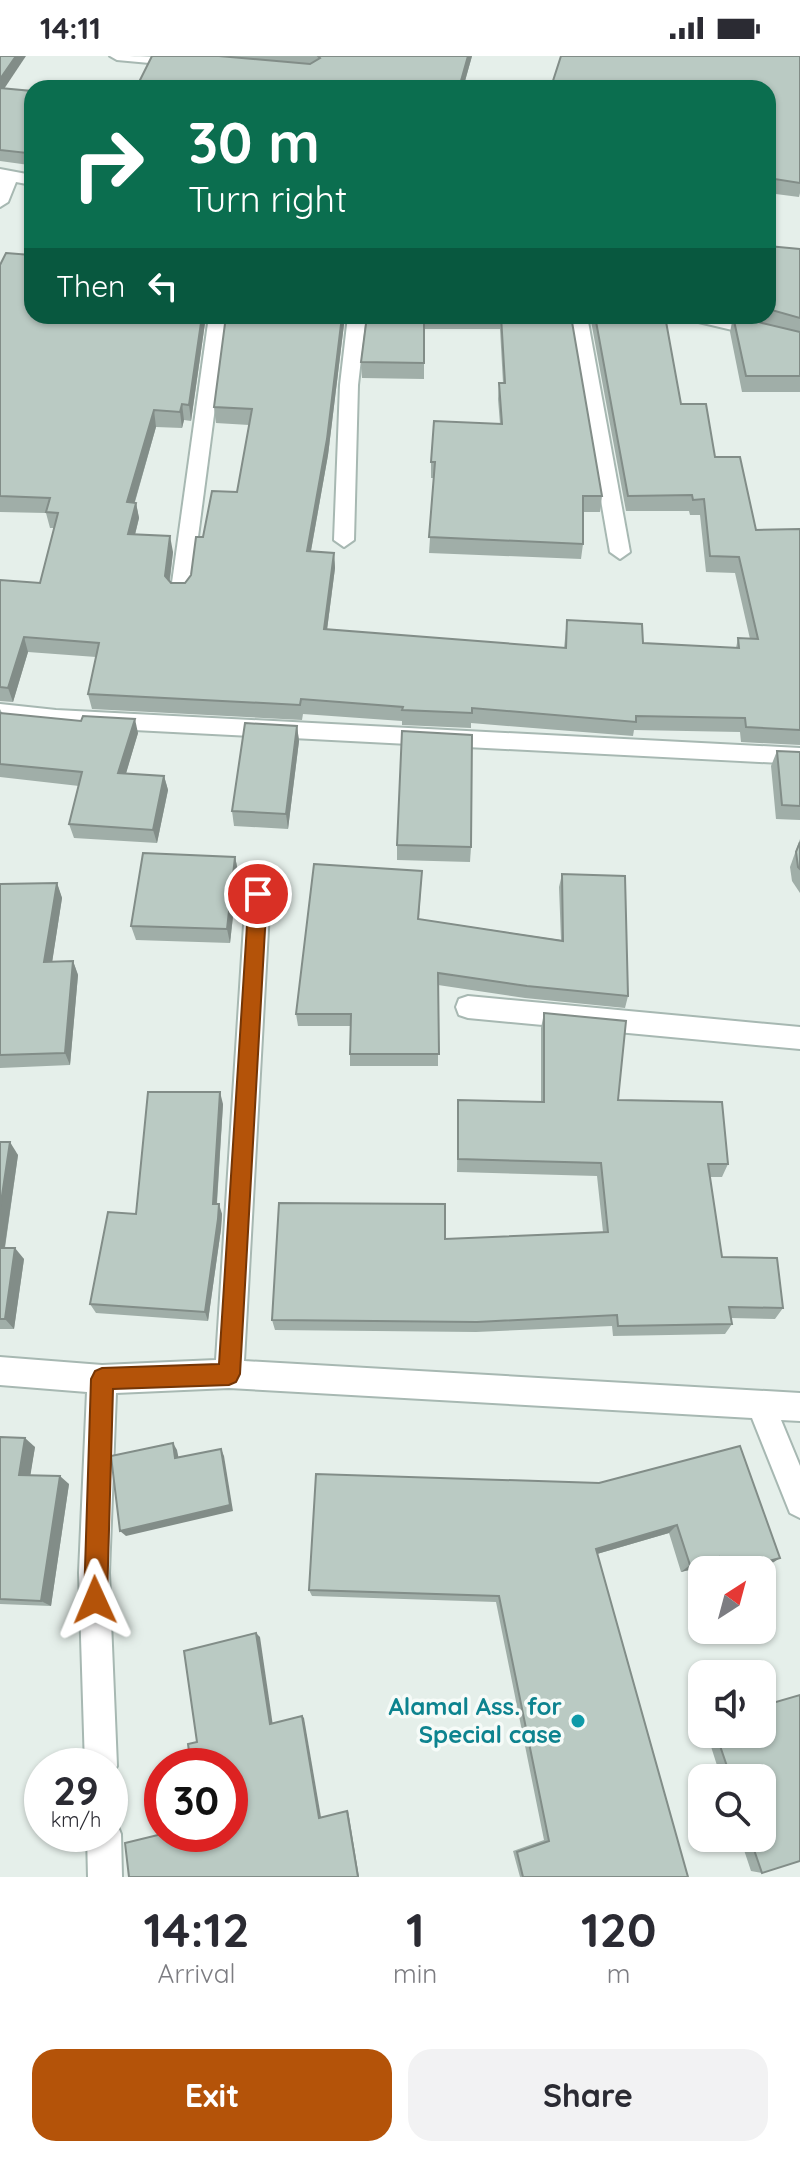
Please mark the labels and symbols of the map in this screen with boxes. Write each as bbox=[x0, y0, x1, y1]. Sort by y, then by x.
pin bbox=[224, 860, 292, 928]
north arrow bbox=[688, 1556, 776, 1644]
position arrow bbox=[53, 1558, 137, 1642]
place label: Alamal Ass. for Special case bbox=[388, 1691, 562, 1749]
marker: Alamal Ass. for Special case bbox=[569, 1712, 587, 1730]
speed limit sign: 30 bbox=[144, 1748, 248, 1852]

